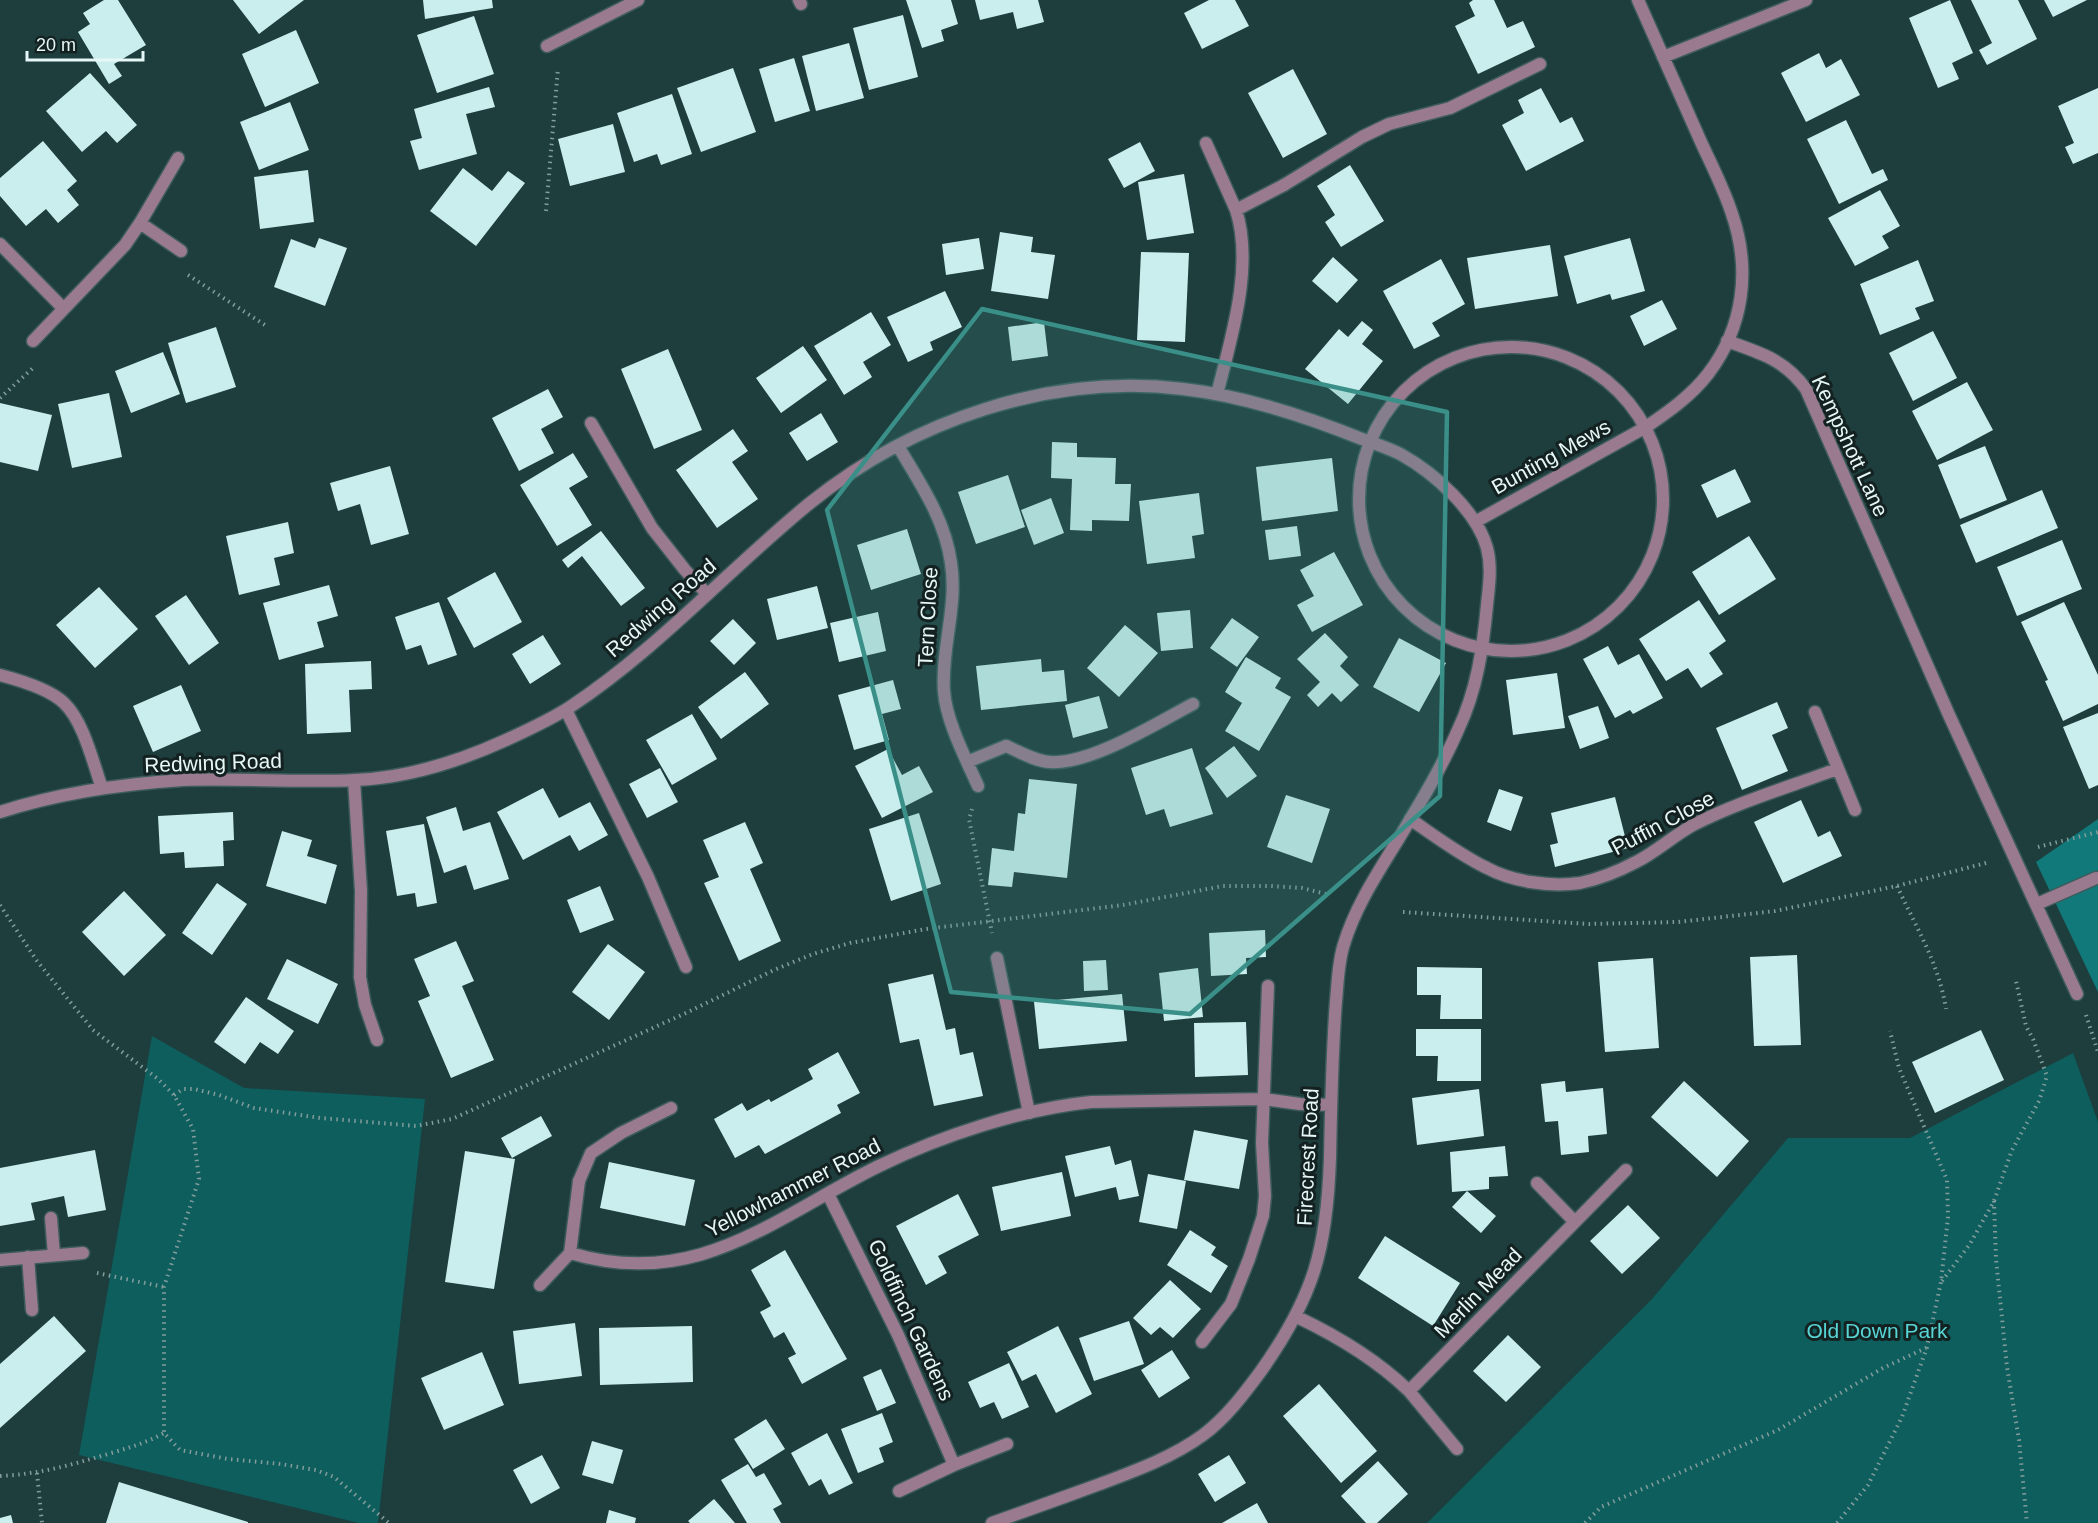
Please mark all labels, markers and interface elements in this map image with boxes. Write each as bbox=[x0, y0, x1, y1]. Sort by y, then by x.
scale bar bbox=[27, 24, 142, 62]
text: 20 m bbox=[36, 35, 76, 55]
street label: Kempshott Lane bbox=[1808, 372, 1893, 520]
street label: Bunting Mews bbox=[1487, 415, 1614, 499]
street label: Redwing Road bbox=[601, 554, 720, 661]
street label: Tern Close bbox=[913, 566, 942, 668]
street label: Redwing Road bbox=[144, 749, 282, 776]
street label: Puffin Close bbox=[1608, 786, 1718, 859]
street label: Firecrest Road bbox=[1292, 1088, 1323, 1226]
street label: Yellowhammer Road bbox=[702, 1133, 884, 1242]
street label: Goldfinch Gardens bbox=[864, 1236, 959, 1404]
street label: Merlin Mead bbox=[1429, 1243, 1526, 1342]
park label: Old Down Park bbox=[1806, 1319, 1948, 1342]

